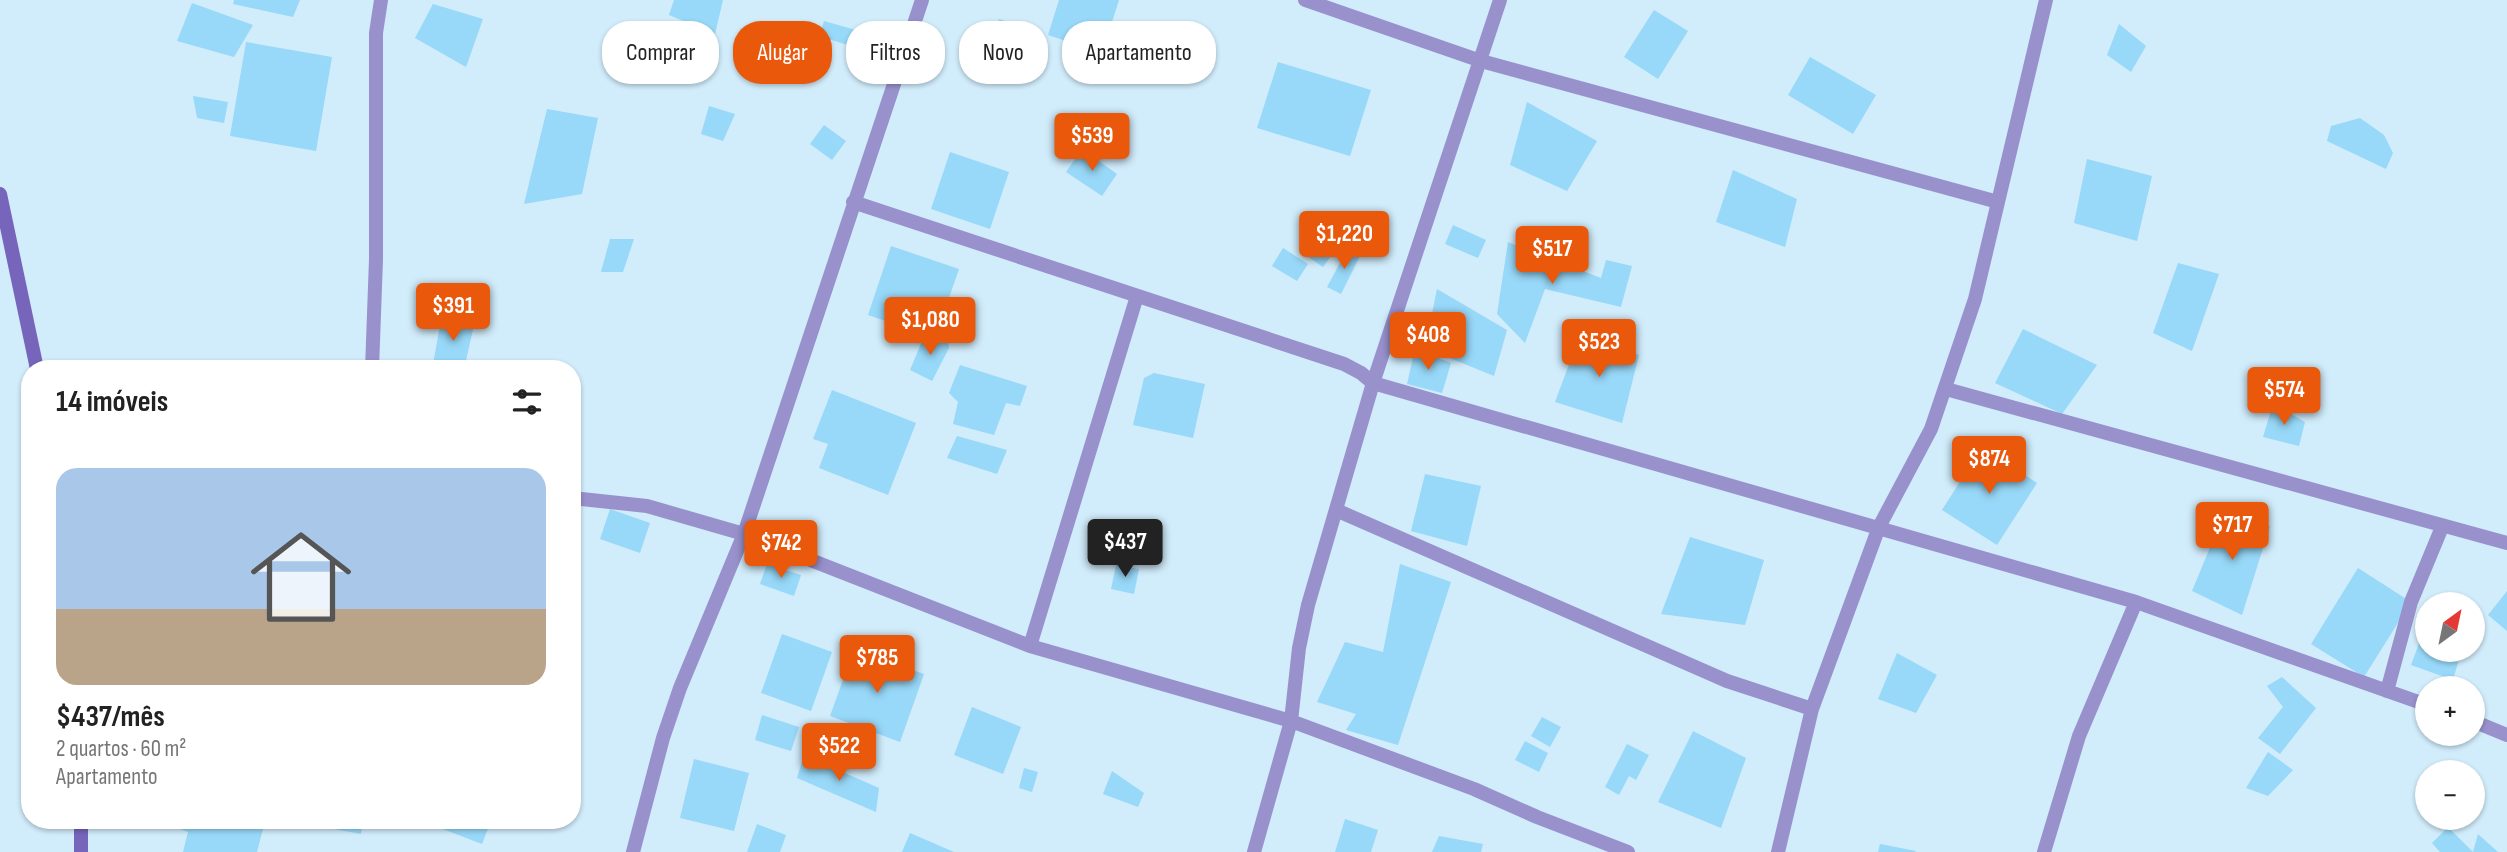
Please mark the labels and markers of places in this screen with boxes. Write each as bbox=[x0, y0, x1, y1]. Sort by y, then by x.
pin: $539 bbox=[1051, 114, 1133, 173]
pin: $1,220 bbox=[1287, 212, 1401, 271]
pin: $517 bbox=[1511, 226, 1593, 286]
pin: $391 bbox=[412, 284, 494, 343]
pin: $1,080 bbox=[873, 298, 987, 357]
pin: $408 bbox=[1387, 312, 1469, 372]
pin: $523 bbox=[1558, 320, 1640, 379]
pin: $574 bbox=[2243, 368, 2325, 427]
pin: $874 bbox=[1948, 436, 2030, 496]
pin: $717 bbox=[2191, 503, 2273, 562]
pin: $742 bbox=[740, 520, 822, 580]
pin: $437 bbox=[1084, 520, 1166, 579]
pin: $785 bbox=[836, 636, 918, 695]
pin: $522 bbox=[798, 724, 880, 783]

